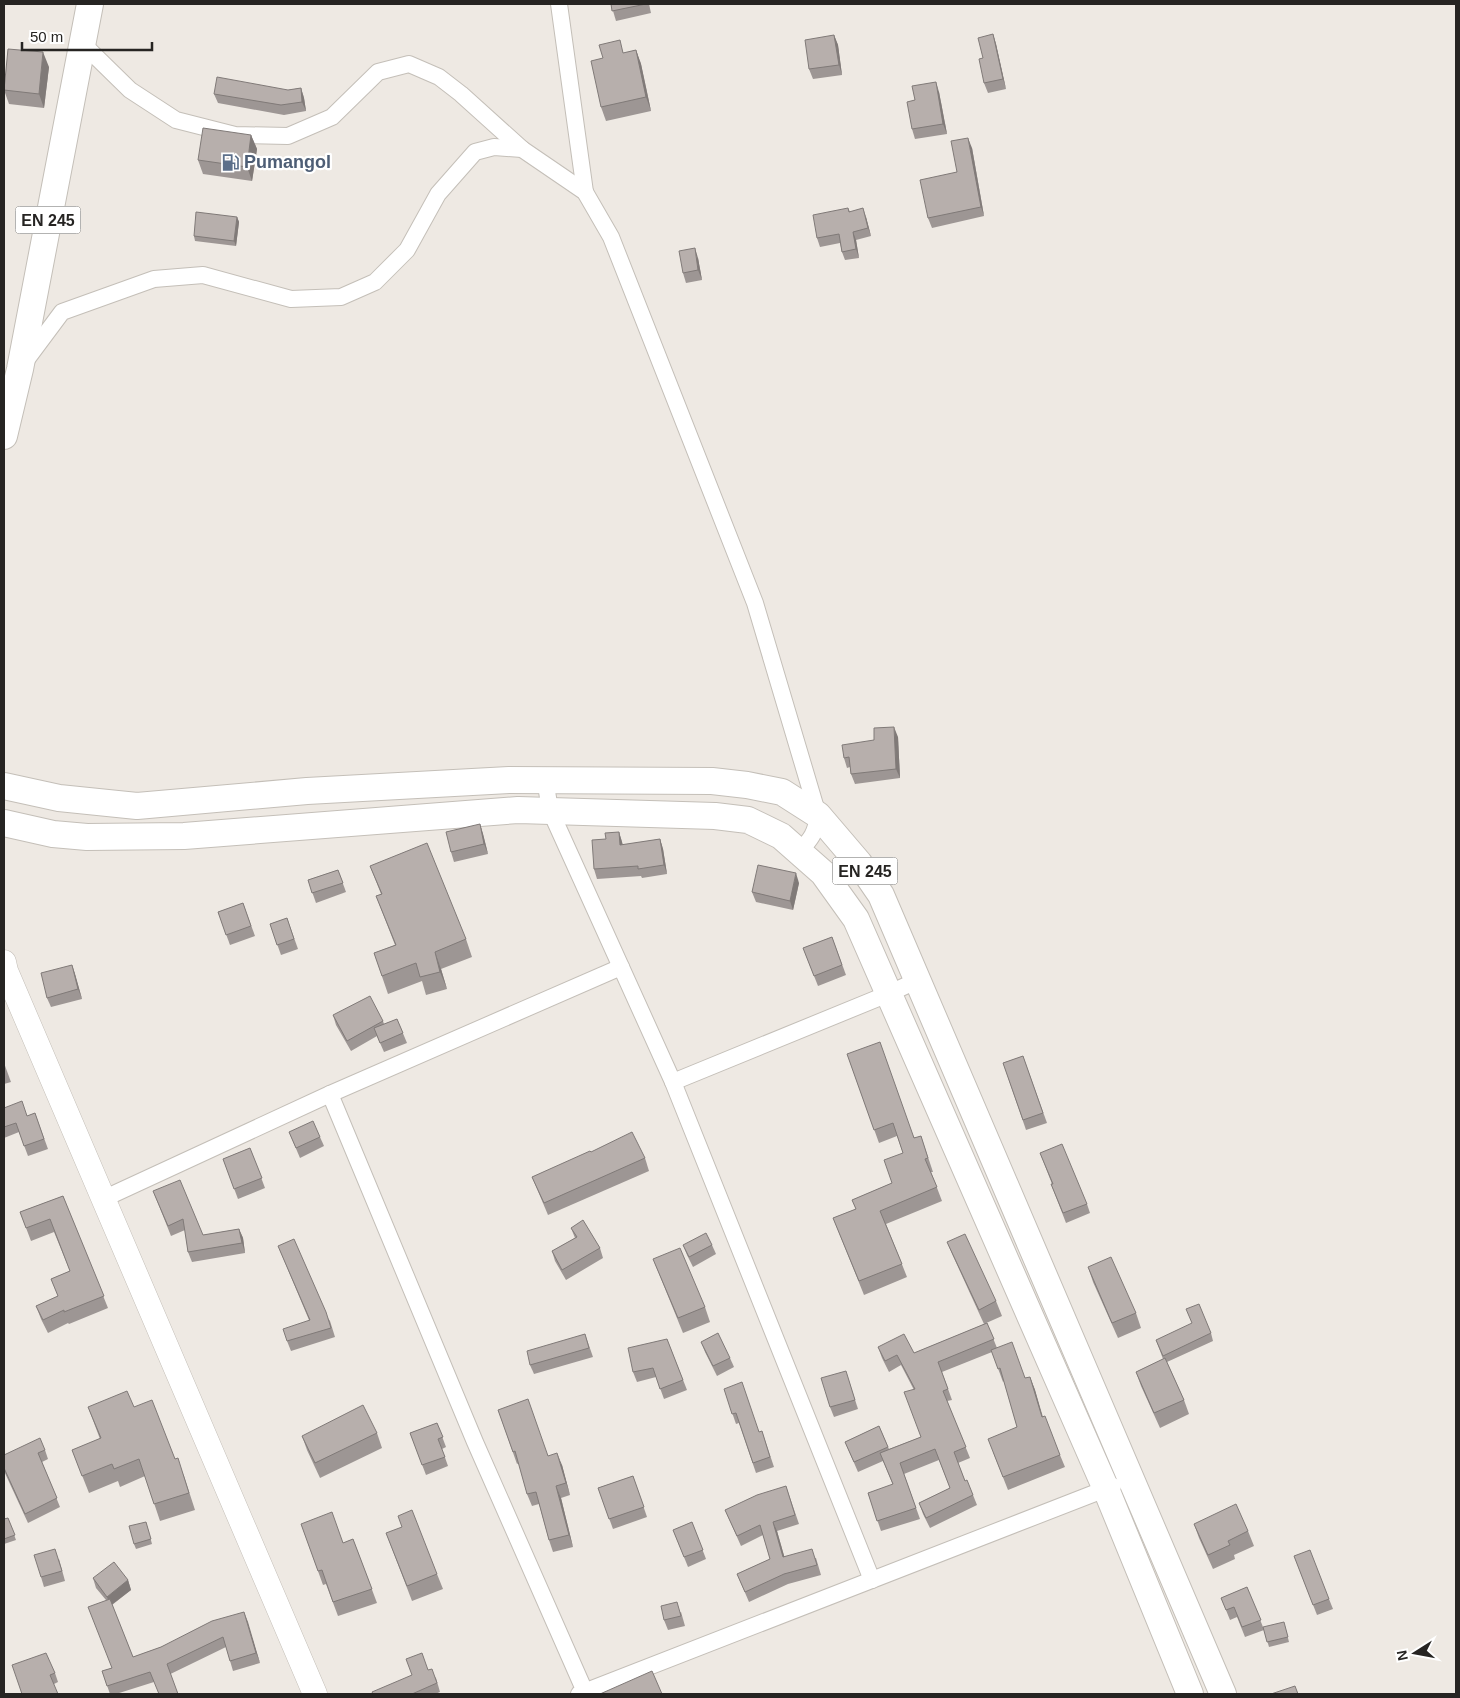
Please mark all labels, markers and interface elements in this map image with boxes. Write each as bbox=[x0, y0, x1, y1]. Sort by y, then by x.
scale bar bbox=[22, 20, 152, 52]
text: 50 m bbox=[30, 28, 63, 45]
fuel station icon: Pumangol bbox=[220, 152, 240, 172]
place label: Pumangol bbox=[244, 152, 331, 172]
road number: EN 245 bbox=[15, 206, 80, 234]
road number: EN 245 bbox=[832, 858, 898, 884]
north arrow bbox=[1390, 1628, 1440, 1678]
text: N bbox=[1393, 1649, 1411, 1662]

